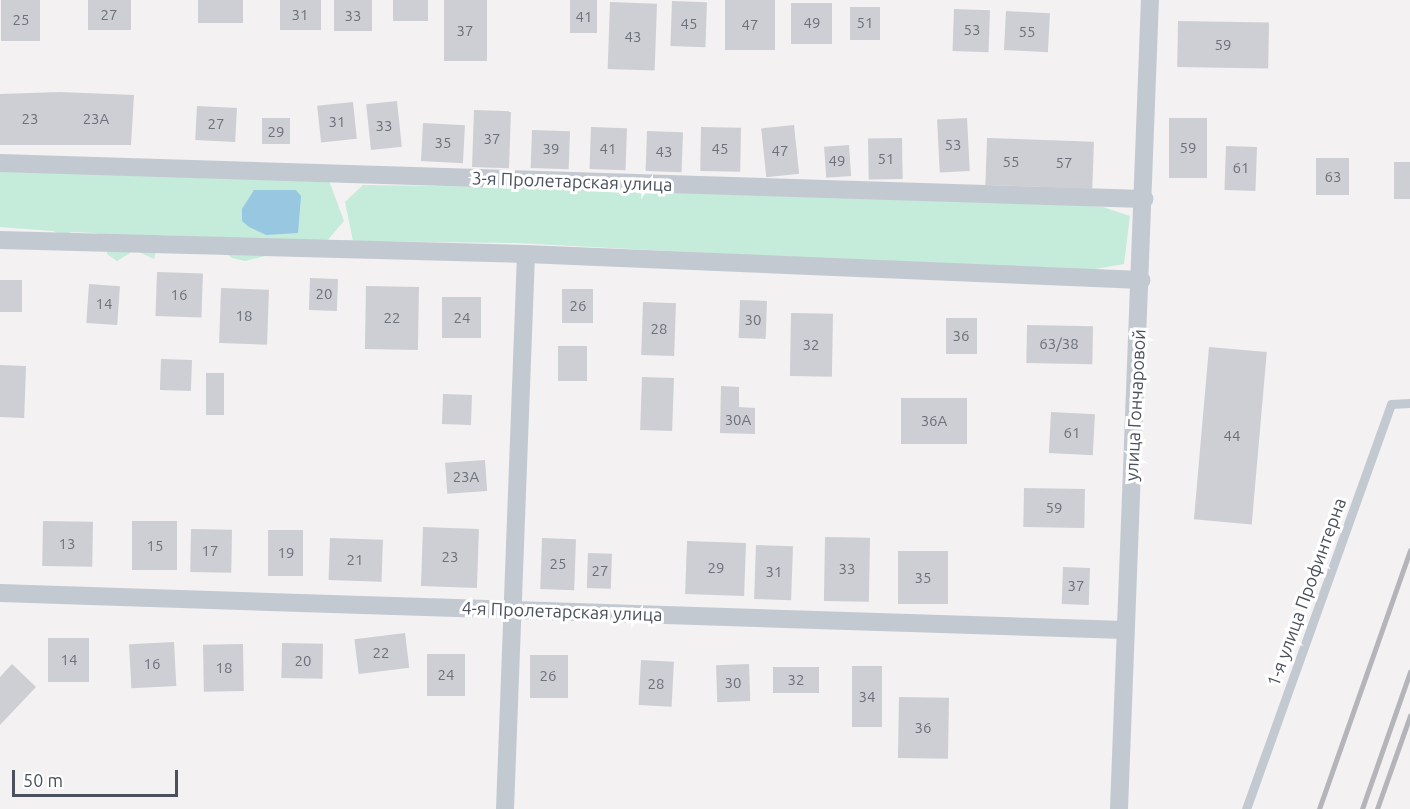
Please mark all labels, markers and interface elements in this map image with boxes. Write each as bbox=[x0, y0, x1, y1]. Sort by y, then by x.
house number: 27 bbox=[101, 6, 117, 24]
house number: 31 bbox=[292, 6, 308, 24]
house number: 33 bbox=[345, 7, 361, 25]
house number: 41 bbox=[576, 8, 592, 26]
house number: 25 bbox=[13, 11, 29, 29]
house number: 49 bbox=[804, 14, 820, 32]
house number: 51 bbox=[857, 14, 873, 32]
house number: 45 bbox=[681, 15, 697, 33]
house number: 47 bbox=[742, 16, 758, 34]
house number: 53 bbox=[964, 21, 980, 39]
house number: 37 bbox=[457, 22, 473, 40]
house number: 55 bbox=[1019, 23, 1035, 41]
house number: 43 bbox=[625, 28, 641, 46]
house number: 59 bbox=[1215, 36, 1231, 54]
house number: 23 bbox=[22, 110, 38, 128]
house number: 23А bbox=[83, 110, 109, 128]
house number: 31 bbox=[329, 113, 345, 131]
house number: 27 bbox=[208, 115, 224, 133]
house number: 33 bbox=[376, 117, 392, 135]
house number: 29 bbox=[268, 123, 284, 141]
house number: 37 bbox=[484, 130, 500, 148]
house number: 35 bbox=[435, 134, 451, 152]
house number: 53 bbox=[945, 136, 961, 154]
house number: 59 bbox=[1180, 139, 1196, 157]
house number: 39 bbox=[543, 140, 559, 158]
house number: 41 bbox=[600, 140, 616, 158]
house number: 45 bbox=[712, 140, 728, 158]
house number: 47 bbox=[772, 142, 788, 160]
house number: 43 bbox=[656, 143, 672, 161]
house number: 51 bbox=[878, 150, 894, 168]
house number: 49 bbox=[829, 152, 845, 170]
house number: 55 bbox=[1003, 153, 1019, 171]
house number: 57 bbox=[1056, 154, 1072, 172]
house number: 61 bbox=[1233, 159, 1249, 177]
street label: 3-я Пролетарская улица bbox=[471, 167, 673, 195]
house number: 63 bbox=[1325, 168, 1341, 186]
house number: 20 bbox=[316, 285, 332, 303]
house number: 16 bbox=[171, 286, 187, 304]
house number: 14 bbox=[96, 295, 112, 313]
house number: 26 bbox=[570, 297, 586, 315]
house number: 18 bbox=[236, 307, 252, 325]
house number: 22 bbox=[384, 309, 400, 327]
house number: 24 bbox=[454, 309, 470, 327]
house number: 30 bbox=[745, 311, 761, 329]
house number: 28 bbox=[651, 320, 667, 338]
house number: 36 bbox=[953, 327, 969, 345]
street label: улица Гончаровой bbox=[1120, 328, 1150, 482]
house number: 63/38 bbox=[1039, 335, 1079, 353]
house number: 32 bbox=[803, 336, 819, 354]
house number: 30А bbox=[725, 411, 751, 429]
house number: 36А bbox=[921, 412, 947, 430]
house number: 61 bbox=[1064, 424, 1080, 442]
house number: 44 bbox=[1224, 427, 1240, 445]
house number: 23А bbox=[453, 468, 479, 486]
street label: 1-я улица Профинтерна bbox=[1262, 495, 1350, 689]
house number: 59 bbox=[1046, 499, 1062, 517]
house number: 13 bbox=[59, 535, 75, 553]
house number: 15 bbox=[147, 537, 163, 555]
house number: 17 bbox=[202, 542, 218, 560]
house number: 19 bbox=[278, 544, 294, 562]
house number: 23 bbox=[442, 548, 458, 566]
house number: 21 bbox=[347, 551, 363, 569]
house number: 25 bbox=[550, 555, 566, 573]
house number: 29 bbox=[708, 559, 724, 577]
house number: 33 bbox=[839, 560, 855, 578]
house number: 27 bbox=[592, 562, 608, 580]
house number: 31 bbox=[766, 563, 782, 581]
house number: 35 bbox=[915, 569, 931, 587]
house number: 37 bbox=[1068, 577, 1084, 595]
street label: 4-я Пролетарская улица bbox=[461, 597, 663, 625]
house number: 22 bbox=[373, 644, 389, 662]
house number: 14 bbox=[61, 651, 77, 669]
house number: 20 bbox=[295, 652, 311, 670]
house number: 16 bbox=[144, 655, 160, 673]
house number: 18 bbox=[216, 659, 232, 677]
house number: 24 bbox=[438, 666, 454, 684]
house number: 26 bbox=[540, 667, 556, 685]
house number: 32 bbox=[788, 671, 804, 689]
house number: 30 bbox=[725, 674, 741, 692]
house number: 28 bbox=[648, 675, 664, 693]
house number: 34 bbox=[859, 688, 875, 706]
house number: 36 bbox=[915, 719, 931, 737]
scale bar bbox=[15, 758, 182, 796]
text: 50 m bbox=[23, 770, 63, 790]

